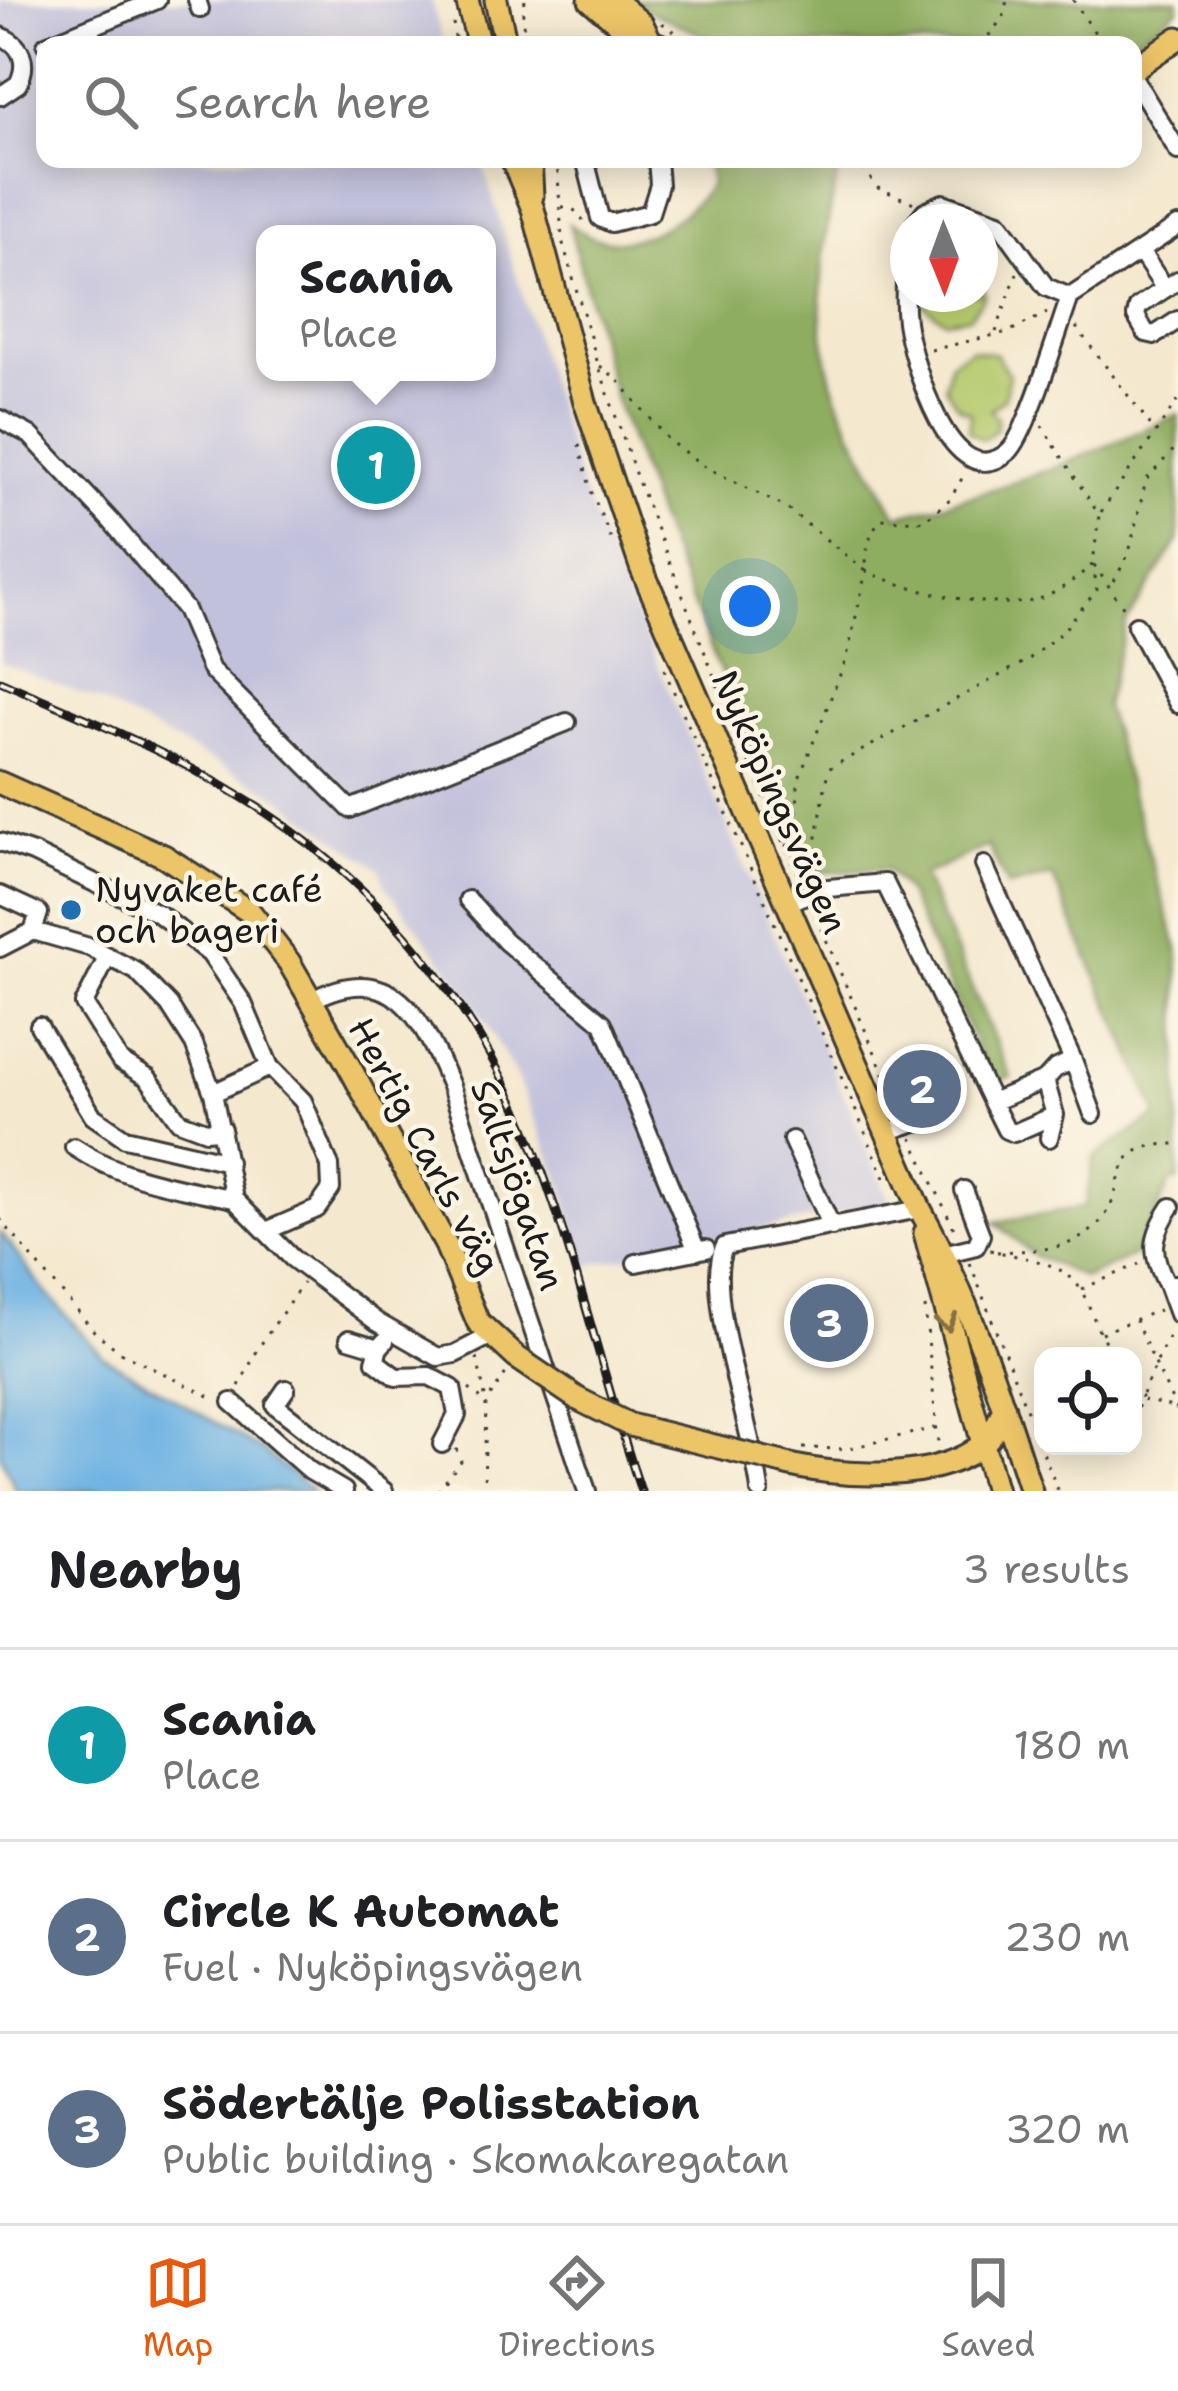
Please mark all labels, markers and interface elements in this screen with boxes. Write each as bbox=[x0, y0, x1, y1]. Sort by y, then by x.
search box bbox=[36, 36, 1142, 168]
icon: search bbox=[78, 69, 144, 135]
text: Search here bbox=[174, 72, 431, 132]
north arrow bbox=[890, 204, 998, 312]
popup bbox=[256, 225, 496, 381]
text: Scania bbox=[299, 247, 453, 307]
text: Place bbox=[299, 307, 398, 359]
pin: 1 bbox=[337, 420, 415, 510]
your location bbox=[720, 576, 780, 636]
street label: Nyköpingsvägen bbox=[700, 663, 860, 941]
place label: Nyvaket café och bageri bbox=[95, 865, 323, 955]
marker: Nyvaket café och bageri bbox=[58, 897, 84, 923]
street label: Hertig Carls väg bbox=[337, 1009, 513, 1283]
pin: 2 bbox=[883, 1044, 961, 1134]
street label: Saltsjögatan bbox=[459, 1073, 577, 1297]
pin: 3 bbox=[790, 1278, 868, 1368]
one-way arrow bbox=[933, 1312, 958, 1333]
map controls bbox=[1034, 1347, 1142, 1455]
button: locate bbox=[1034, 1347, 1142, 1455]
text: Nearby bbox=[48, 1535, 243, 1603]
text: 3 results bbox=[963, 1543, 1130, 1595]
text: Scania bbox=[162, 1689, 316, 1749]
text: 1 bbox=[78, 1719, 96, 1771]
text: 180 m bbox=[1014, 1719, 1130, 1771]
text: Place bbox=[162, 1749, 261, 1801]
text: Circle K Automat bbox=[162, 1881, 559, 1941]
text: 2 bbox=[73, 1911, 101, 1963]
text: 230 m bbox=[1004, 1911, 1130, 1963]
text: Fuel · Nyköpingsvägen bbox=[162, 1941, 583, 1993]
text: Södertälje Polisstation bbox=[162, 2073, 700, 2133]
text: 3 bbox=[73, 2103, 101, 2155]
text: 320 m bbox=[1005, 2103, 1130, 2155]
text: Public building · Skomakaregatan bbox=[162, 2133, 789, 2185]
tab: Map bbox=[143, 2250, 213, 2367]
tab: Directions bbox=[499, 2250, 656, 2367]
tab: Saved bbox=[942, 2250, 1035, 2367]

